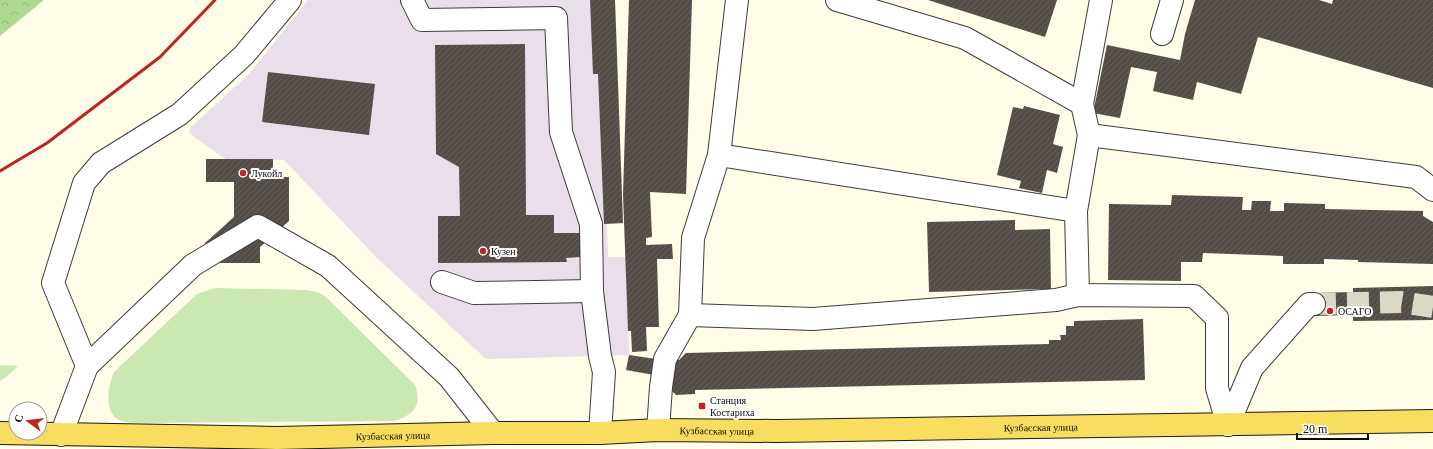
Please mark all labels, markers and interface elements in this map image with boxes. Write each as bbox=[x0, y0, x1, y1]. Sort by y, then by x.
marker: Лукойл bbox=[238, 168, 248, 178]
place label: Лукойл bbox=[251, 168, 282, 179]
marker: Кузен bbox=[478, 246, 488, 256]
place label: Кузен bbox=[491, 246, 516, 257]
marker: ОСАГО bbox=[1325, 306, 1335, 316]
place label: ОСАГО bbox=[1338, 306, 1372, 317]
place label: Станция Костариха bbox=[710, 395, 755, 418]
north arrow bbox=[8, 401, 48, 441]
marker: Станция Костариха bbox=[697, 401, 707, 411]
text: С bbox=[12, 413, 25, 424]
scale bar bbox=[1297, 415, 1368, 441]
street label: Кузбасская улица bbox=[1004, 421, 1079, 434]
text: 20 m bbox=[1303, 422, 1328, 436]
street label: Кузбасская улица bbox=[680, 425, 755, 437]
street label: Кузбасская улица bbox=[356, 429, 431, 442]

